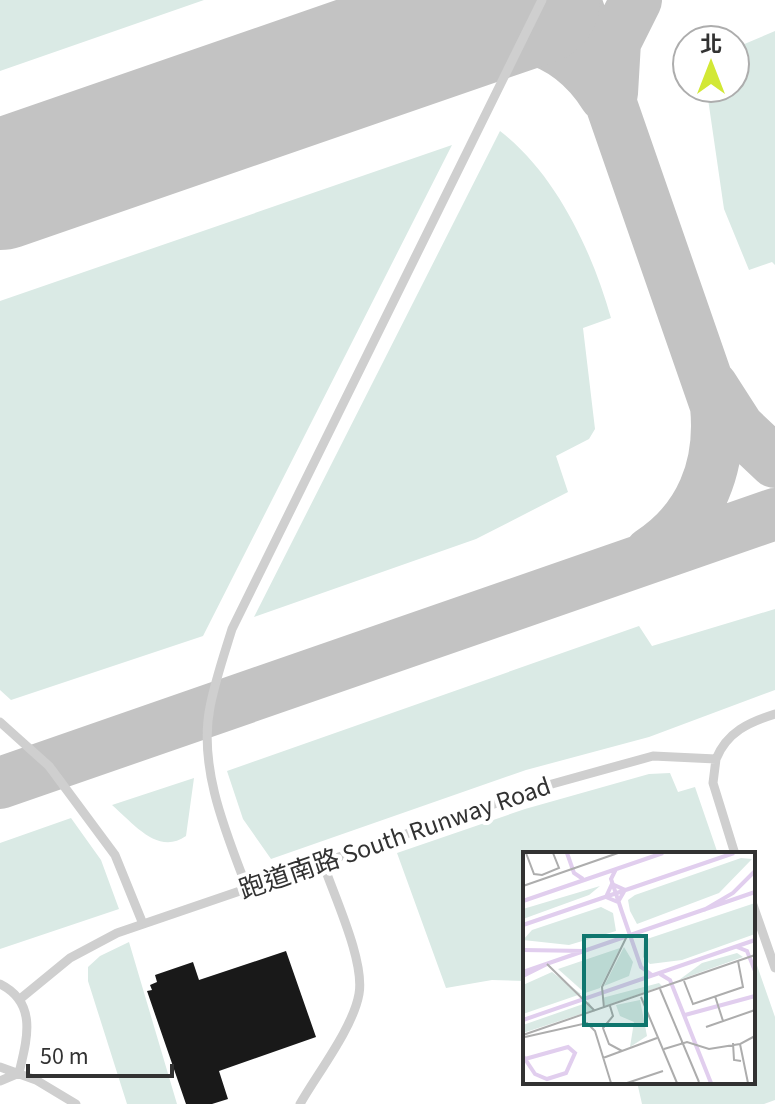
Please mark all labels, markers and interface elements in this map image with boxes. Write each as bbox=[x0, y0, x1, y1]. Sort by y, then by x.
north arrow bbox=[671, 24, 751, 104]
text: 北 bbox=[700, 29, 722, 61]
street label: 跑道南路 South Runway Road bbox=[234, 767, 556, 909]
inset map bbox=[523, 852, 755, 1084]
scale bar bbox=[28, 1028, 172, 1078]
text: 50 m bbox=[40, 1039, 89, 1074]

